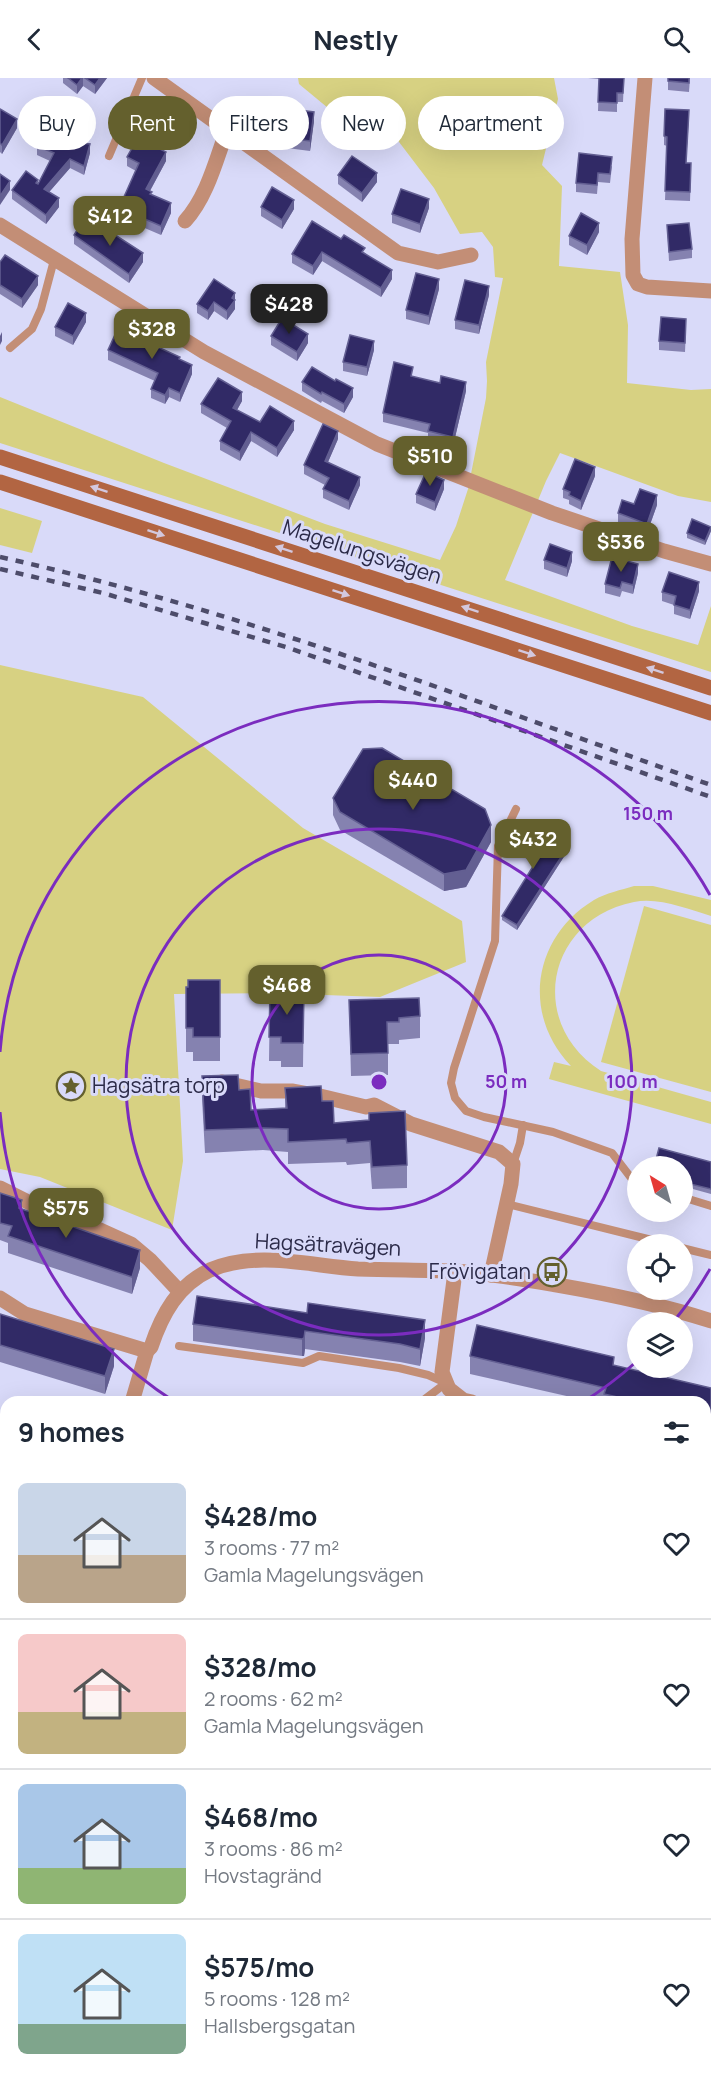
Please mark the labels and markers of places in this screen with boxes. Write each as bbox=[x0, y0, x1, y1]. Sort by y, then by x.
pin: $412 bbox=[74, 196, 146, 247]
pin: $428 bbox=[253, 284, 325, 335]
pin: $328 bbox=[116, 309, 188, 360]
pin: $510 bbox=[394, 436, 466, 487]
pin: $536 bbox=[585, 522, 657, 573]
pin: $440 bbox=[377, 760, 449, 811]
pin: $432 bbox=[497, 819, 569, 870]
pin: $468 bbox=[251, 965, 323, 1016]
place icon: Hagsätra torp bbox=[55, 1070, 87, 1102]
place label: Hagsätra torp bbox=[92, 1071, 225, 1099]
centre of rings bbox=[369, 1072, 389, 1092]
pin: $575 bbox=[30, 1188, 102, 1239]
bus stop icon: Frövigatan bbox=[536, 1256, 568, 1288]
place label: Frövigatan bbox=[429, 1257, 531, 1285]

